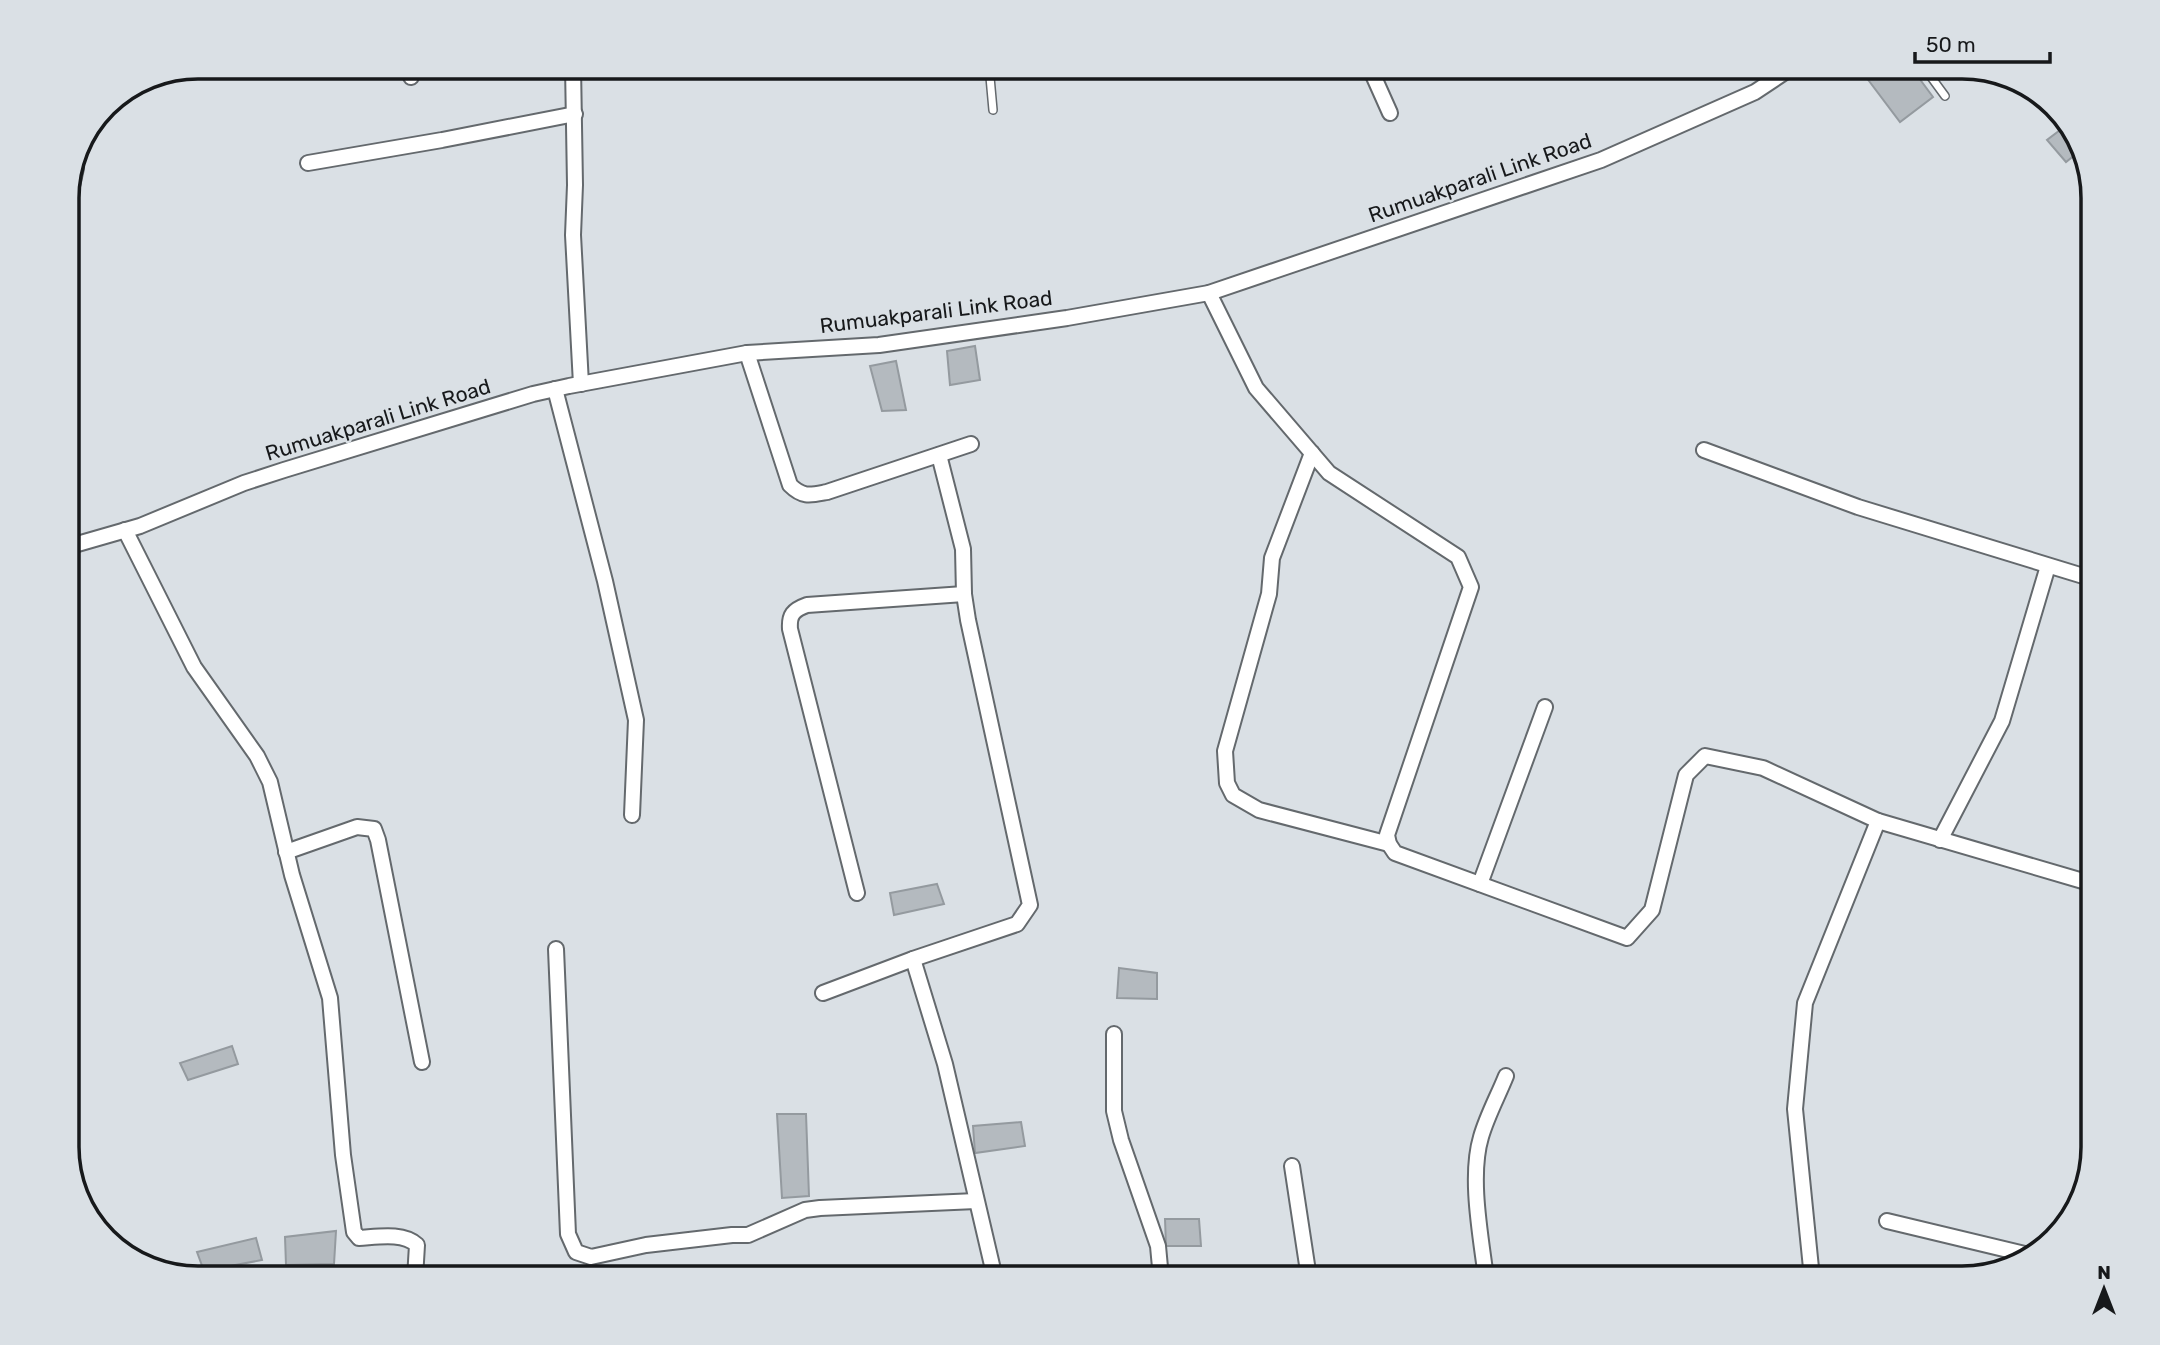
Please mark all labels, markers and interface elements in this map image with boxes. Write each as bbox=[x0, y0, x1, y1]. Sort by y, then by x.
scale bar bbox=[1915, 21, 2050, 65]
text: 50 m bbox=[1926, 32, 1976, 57]
street label: Rumuakparali Link Road bbox=[1365, 128, 1595, 227]
street label: Rumuakparali Link Road bbox=[818, 285, 1054, 338]
street label: Rumuakparali Link Road bbox=[262, 373, 493, 466]
north arrow bbox=[2069, 1254, 2139, 1324]
text: N bbox=[2097, 1261, 2111, 1284]

